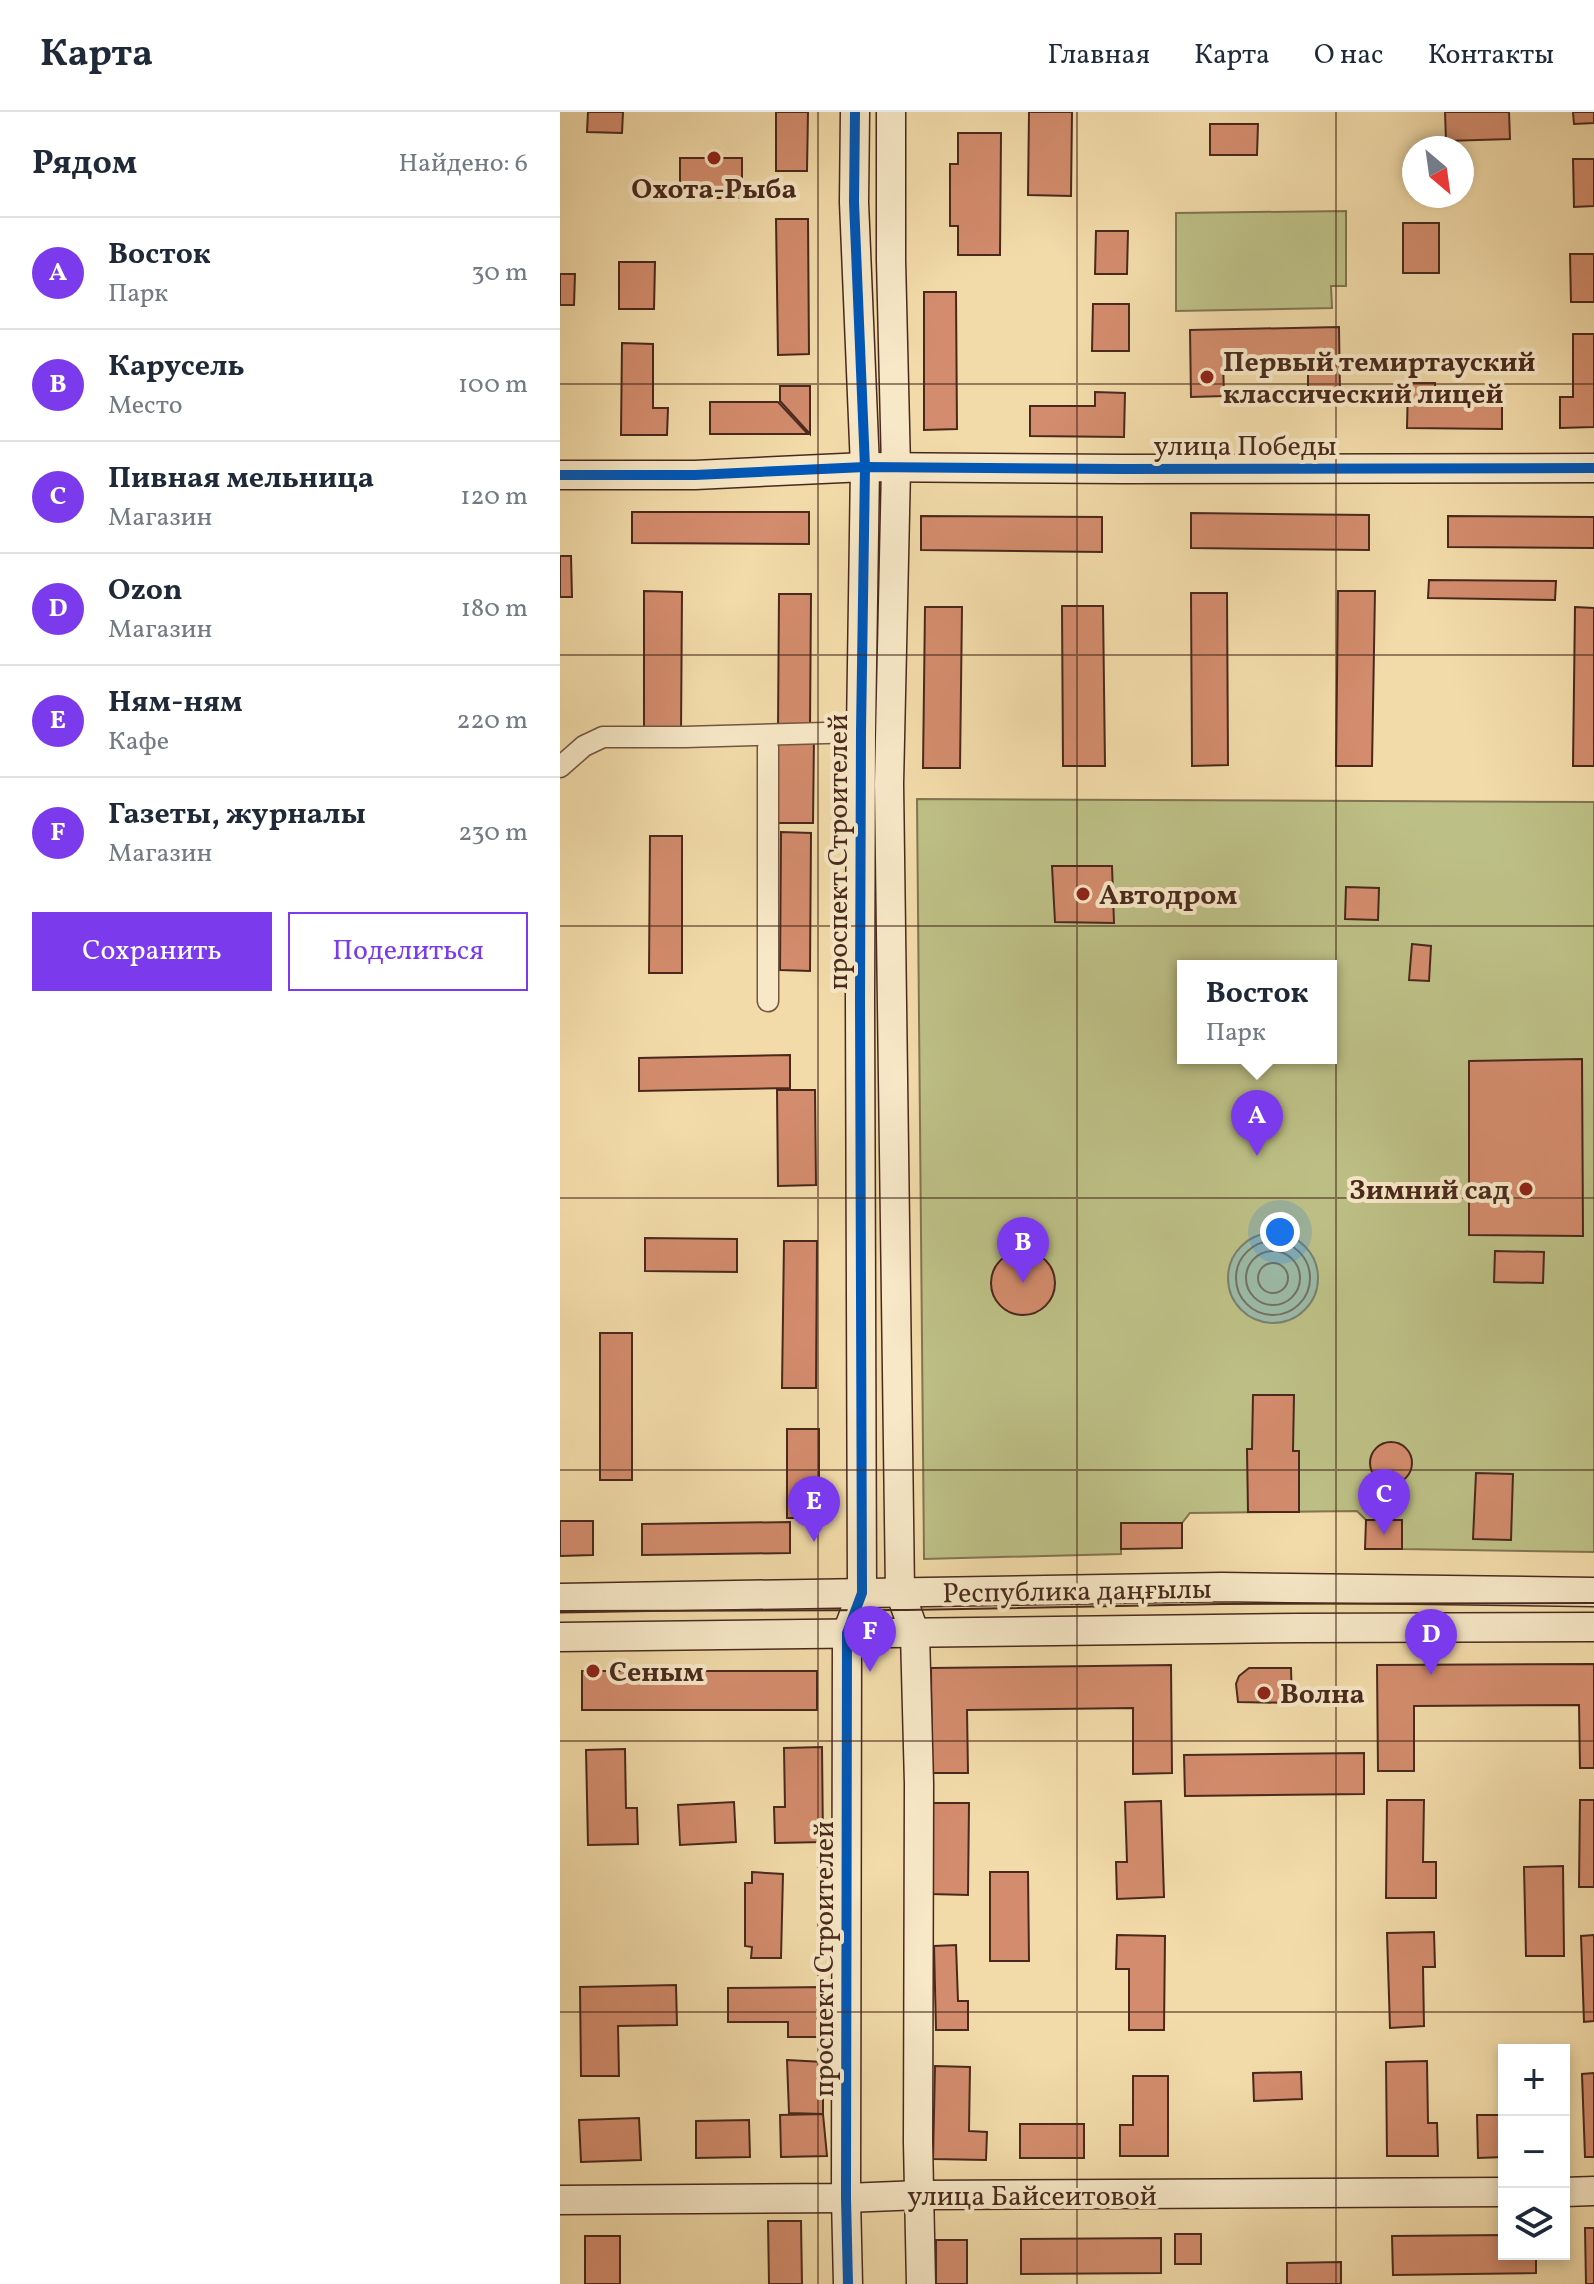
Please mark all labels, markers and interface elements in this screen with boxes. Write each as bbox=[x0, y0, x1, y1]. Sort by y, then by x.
text: Карта bbox=[40, 29, 153, 82]
text: Главная bbox=[1048, 36, 1150, 75]
text: Карта bbox=[1194, 36, 1270, 75]
text: О нас bbox=[1314, 36, 1384, 75]
text: Контакты bbox=[1428, 36, 1554, 75]
north arrow bbox=[1402, 136, 1474, 208]
text: Рядом bbox=[32, 141, 137, 188]
text: Найдено: 6 bbox=[398, 146, 528, 182]
marker: Охота-Рыба bbox=[705, 149, 723, 167]
place label: Охота-Рыба bbox=[631, 171, 797, 210]
text: Восток bbox=[108, 234, 211, 276]
text: A bbox=[49, 255, 67, 291]
text: 30 m bbox=[471, 255, 528, 291]
text: Парк bbox=[108, 276, 168, 312]
place label: Первый темиртауский классический лицей bbox=[1223, 344, 1536, 415]
text: Карусель bbox=[108, 346, 245, 388]
text: B bbox=[49, 367, 67, 403]
text: 100 m bbox=[458, 367, 528, 403]
marker: Первый темиртауский классический лицей bbox=[1198, 368, 1216, 386]
text: Место bbox=[108, 388, 183, 424]
street label: улица Победы bbox=[1154, 428, 1336, 467]
text: Пивная мельница bbox=[108, 458, 374, 500]
text: C bbox=[50, 479, 66, 515]
text: 120 m bbox=[460, 479, 528, 515]
text: Магазин bbox=[108, 500, 212, 536]
text: Ozon bbox=[108, 570, 182, 612]
text: D bbox=[48, 591, 68, 627]
text: 180 m bbox=[461, 591, 528, 627]
text: Магазин bbox=[108, 612, 212, 648]
text: Ням-ням bbox=[108, 682, 243, 724]
text: E bbox=[50, 703, 66, 739]
text: 220 m bbox=[456, 703, 528, 739]
street label: проспект Строителей bbox=[820, 714, 859, 990]
text: Кафе bbox=[108, 724, 169, 760]
text: Газеты, журналы bbox=[108, 794, 366, 836]
text: F bbox=[50, 815, 66, 851]
text: 230 m bbox=[458, 815, 528, 851]
text: Магазин bbox=[108, 836, 212, 872]
place label: Автодром bbox=[1099, 877, 1237, 916]
marker: Автодром bbox=[1074, 885, 1092, 903]
button: Сохранить bbox=[32, 912, 272, 991]
button: Поделиться bbox=[288, 912, 528, 991]
popup bbox=[1177, 960, 1337, 1064]
text: Восток bbox=[1206, 973, 1308, 1015]
text: Парк bbox=[1206, 1015, 1266, 1051]
pin: A bbox=[1231, 1090, 1283, 1156]
place label: Зимний сад bbox=[1349, 1172, 1510, 1211]
marker: Зимний сад bbox=[1517, 1180, 1535, 1198]
your location bbox=[1260, 1212, 1300, 1252]
pin: B bbox=[997, 1217, 1049, 1283]
pin: C bbox=[1358, 1469, 1410, 1535]
pin: E bbox=[788, 1476, 840, 1542]
street label: Республика даңғылы bbox=[942, 1571, 1212, 1614]
pin: F bbox=[844, 1606, 896, 1672]
pin: D bbox=[1405, 1609, 1457, 1675]
place label: Сеным bbox=[609, 1654, 704, 1693]
marker: Сеным bbox=[584, 1662, 602, 1680]
place label: Волна bbox=[1280, 1676, 1365, 1715]
marker: Волна bbox=[1255, 1684, 1273, 1702]
street label: проспект Строителей bbox=[806, 1821, 845, 2097]
map controls bbox=[1498, 2044, 1570, 2260]
button: + bbox=[1498, 2044, 1570, 2116]
button: − bbox=[1498, 2116, 1570, 2188]
street label: улица Байсеитовой bbox=[907, 2178, 1157, 2217]
button: layers bbox=[1498, 2188, 1570, 2260]

